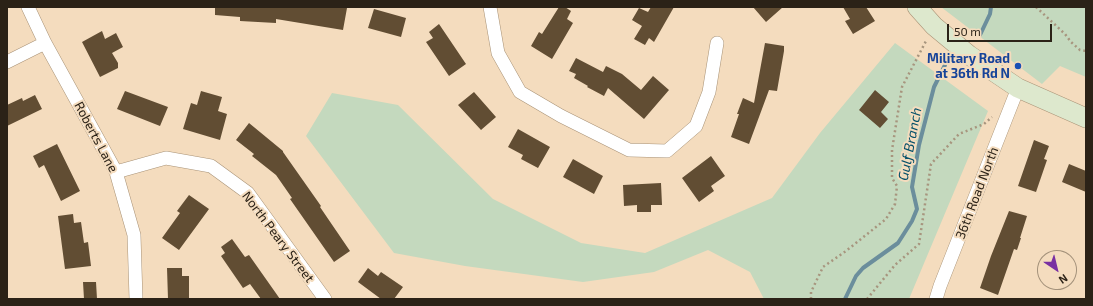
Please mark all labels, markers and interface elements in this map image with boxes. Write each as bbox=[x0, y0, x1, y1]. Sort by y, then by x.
scale bar bbox=[949, 16, 1054, 42]
text: 50 m bbox=[954, 24, 981, 38]
place label: Military Road at 36th Rd N bbox=[927, 51, 1010, 82]
marker: Military Road at 36th Rd N bbox=[1013, 61, 1023, 71]
street label: Roberts Lane bbox=[71, 99, 121, 175]
water label: Gulf Branch bbox=[895, 106, 925, 182]
street label: 36th Road North bbox=[952, 145, 1002, 241]
street label: North Peary Street bbox=[239, 188, 317, 286]
north arrow bbox=[1037, 250, 1077, 290]
text: N bbox=[1057, 272, 1071, 287]

